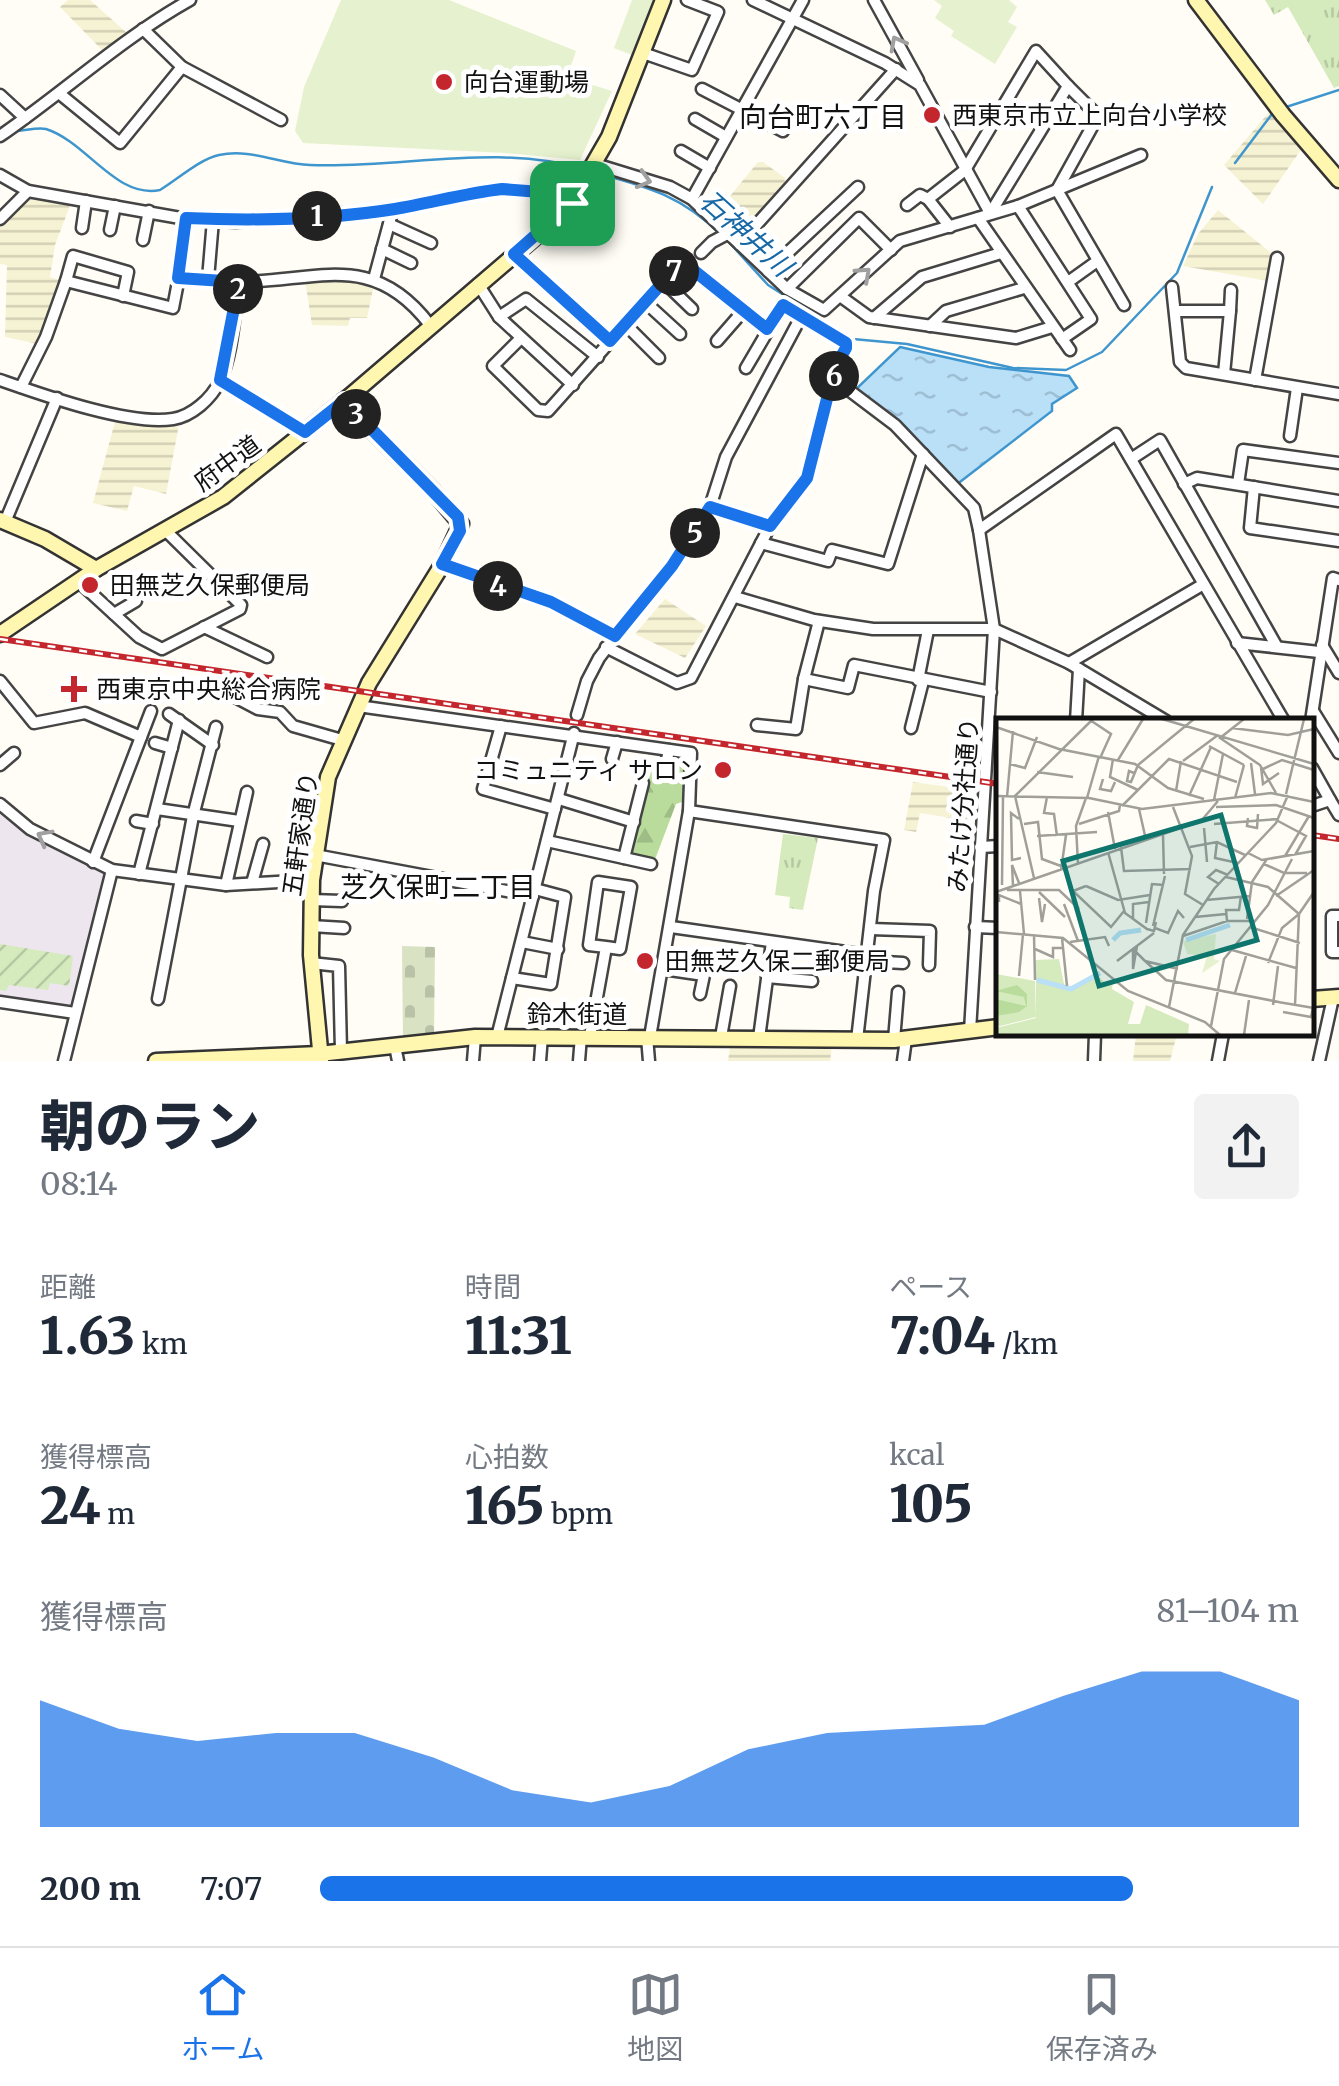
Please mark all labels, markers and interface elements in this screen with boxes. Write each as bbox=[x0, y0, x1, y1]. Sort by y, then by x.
one-way arrow bbox=[890, 35, 910, 53]
place label: 向台運動場 bbox=[464, 66, 589, 98]
marker: 向台運動場 bbox=[433, 71, 455, 93]
district label: 向台町六丁目 bbox=[739, 99, 907, 135]
place label: 西東京市立上向台小学校 bbox=[952, 99, 1227, 131]
marker: 西東京市立上向台小学校 bbox=[921, 104, 943, 126]
pin bbox=[530, 161, 615, 246]
one-way arrow bbox=[635, 168, 652, 189]
icon: arrive bbox=[545, 176, 600, 231]
water label: 石神井川 bbox=[692, 182, 802, 286]
pin: 1 bbox=[292, 191, 342, 241]
text: 1 bbox=[311, 198, 323, 234]
pin: 7 bbox=[649, 246, 699, 296]
text: 7 bbox=[666, 253, 682, 289]
pin: 2 bbox=[213, 264, 263, 314]
one-way arrow bbox=[852, 267, 871, 285]
text: 2 bbox=[230, 271, 246, 307]
pin: 6 bbox=[809, 351, 859, 401]
text: 6 bbox=[825, 358, 843, 394]
pin: 3 bbox=[331, 389, 381, 439]
text: 3 bbox=[348, 396, 364, 432]
street label: 府中道 bbox=[187, 428, 267, 498]
pin: 5 bbox=[670, 508, 720, 558]
text: 5 bbox=[687, 515, 703, 551]
pin: 4 bbox=[473, 561, 523, 611]
text: 4 bbox=[489, 568, 507, 604]
place label: 田無芝久保郵便局 bbox=[110, 569, 310, 601]
marker: 田無芝久保郵便局 bbox=[79, 574, 101, 596]
place label: 西東京中央総合病院 bbox=[96, 673, 321, 705]
marker: 西東京中央総合病院 bbox=[61, 676, 87, 702]
street label: みたけ分社通り bbox=[941, 717, 985, 893]
inset map bbox=[996, 718, 1314, 1036]
place label: コミュニティ サロン bbox=[474, 754, 703, 786]
marker: コミュニティ サロン bbox=[712, 759, 734, 781]
street label: 五軒家通り bbox=[275, 770, 325, 898]
one-way arrow bbox=[36, 829, 55, 849]
district label: 芝久保町二丁目 bbox=[340, 869, 536, 905]
place label: 田無芝久保二郵便局 bbox=[665, 945, 890, 977]
marker: 田無芝久保二郵便局 bbox=[634, 950, 656, 972]
street label: 鈴木街道 bbox=[527, 998, 627, 1030]
text: 朝のラン bbox=[40, 1092, 260, 1161]
button: share bbox=[1194, 1094, 1299, 1199]
text: 08:14 bbox=[40, 1164, 118, 1204]
text: 距離 bbox=[40, 1269, 96, 1305]
text: 時間 bbox=[465, 1269, 521, 1305]
text: ペース bbox=[889, 1269, 972, 1305]
text: 1.63 bbox=[40, 1305, 135, 1368]
text: 11:31 bbox=[465, 1305, 572, 1368]
text: 7:04 bbox=[889, 1305, 995, 1368]
text: km bbox=[135, 1326, 188, 1362]
text: /km bbox=[995, 1326, 1058, 1362]
text: kcal bbox=[889, 1437, 944, 1473]
text: 獲得標高 bbox=[40, 1439, 152, 1475]
text: 心拍数 bbox=[465, 1439, 549, 1475]
text: 105 bbox=[889, 1473, 973, 1536]
text: 24 bbox=[40, 1475, 101, 1538]
text: 165 bbox=[465, 1475, 545, 1538]
text: m bbox=[101, 1496, 135, 1532]
text: bpm bbox=[545, 1496, 613, 1532]
text: 81–104 m bbox=[1156, 1591, 1299, 1631]
text: 獲得標高 bbox=[40, 1597, 168, 1637]
text: 200 m bbox=[40, 1869, 141, 1909]
text: 7:07 bbox=[200, 1869, 262, 1909]
tab: ホーム bbox=[181, 1967, 264, 2067]
tab: 地図 bbox=[627, 1967, 683, 2067]
tab: 保存済み bbox=[1046, 1967, 1158, 2067]

